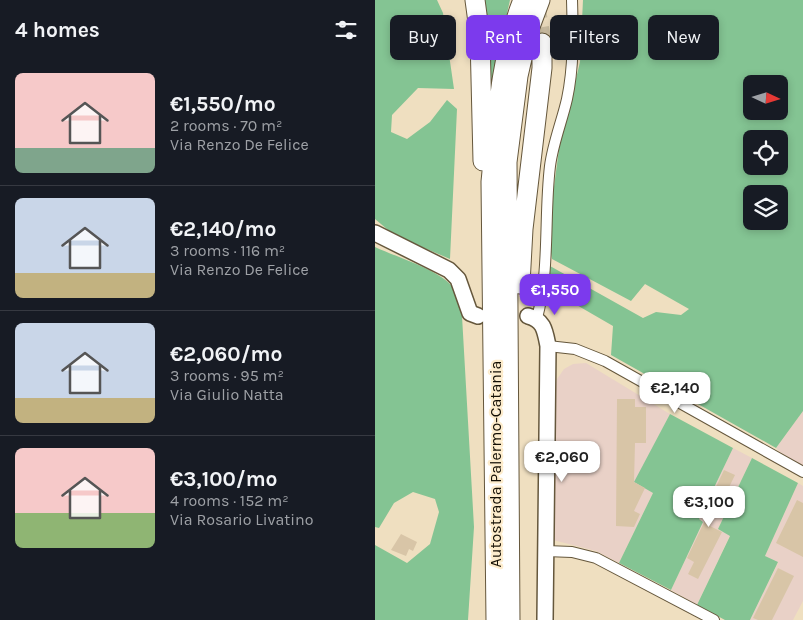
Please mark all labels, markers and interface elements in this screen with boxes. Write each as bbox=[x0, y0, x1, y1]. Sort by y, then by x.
chip: Buy bbox=[390, 15, 456, 60]
chip: Rent bbox=[466, 15, 540, 60]
chip: Filters bbox=[550, 15, 638, 60]
chip: New bbox=[648, 15, 719, 60]
icon: filters bbox=[332, 16, 360, 44]
text: 4 homes bbox=[15, 18, 100, 42]
north arrow bbox=[743, 75, 787, 120]
map controls bbox=[743, 75, 788, 230]
text: €1,550/mo bbox=[170, 92, 276, 116]
icon: home bbox=[55, 93, 115, 153]
text: 2 rooms · 70 m² bbox=[170, 116, 282, 135]
button: locate bbox=[743, 130, 788, 175]
text: Via Renzo De Felice bbox=[170, 135, 309, 154]
button: layers bbox=[743, 185, 788, 230]
text: €2,140/mo bbox=[170, 217, 276, 241]
icon: home bbox=[55, 218, 115, 278]
text: 3 rooms · 116 m² bbox=[170, 241, 285, 260]
text: Via Renzo De Felice bbox=[170, 260, 309, 279]
pin: €1,550 bbox=[514, 274, 596, 316]
text: €1,550 bbox=[531, 280, 579, 299]
text: €2,060/mo bbox=[170, 342, 282, 366]
icon: home bbox=[55, 343, 115, 403]
street label: Autostrada Palermo-Catania bbox=[486, 361, 505, 567]
text: 3 rooms · 95 m² bbox=[170, 366, 284, 385]
pin: €2,140 bbox=[634, 372, 716, 414]
text: €2,140 bbox=[650, 378, 700, 397]
text: Via Giulio Natta bbox=[170, 385, 284, 404]
pin: €2,060 bbox=[521, 440, 603, 483]
text: €2,060 bbox=[535, 447, 589, 466]
text: €3,100/mo bbox=[170, 467, 277, 491]
icon: home bbox=[55, 468, 115, 528]
pin: €3,100 bbox=[668, 486, 750, 528]
text: 4 rooms · 152 m² bbox=[170, 491, 289, 510]
text: €3,100 bbox=[684, 492, 734, 511]
text: Via Rosario Livatino bbox=[170, 510, 314, 529]

